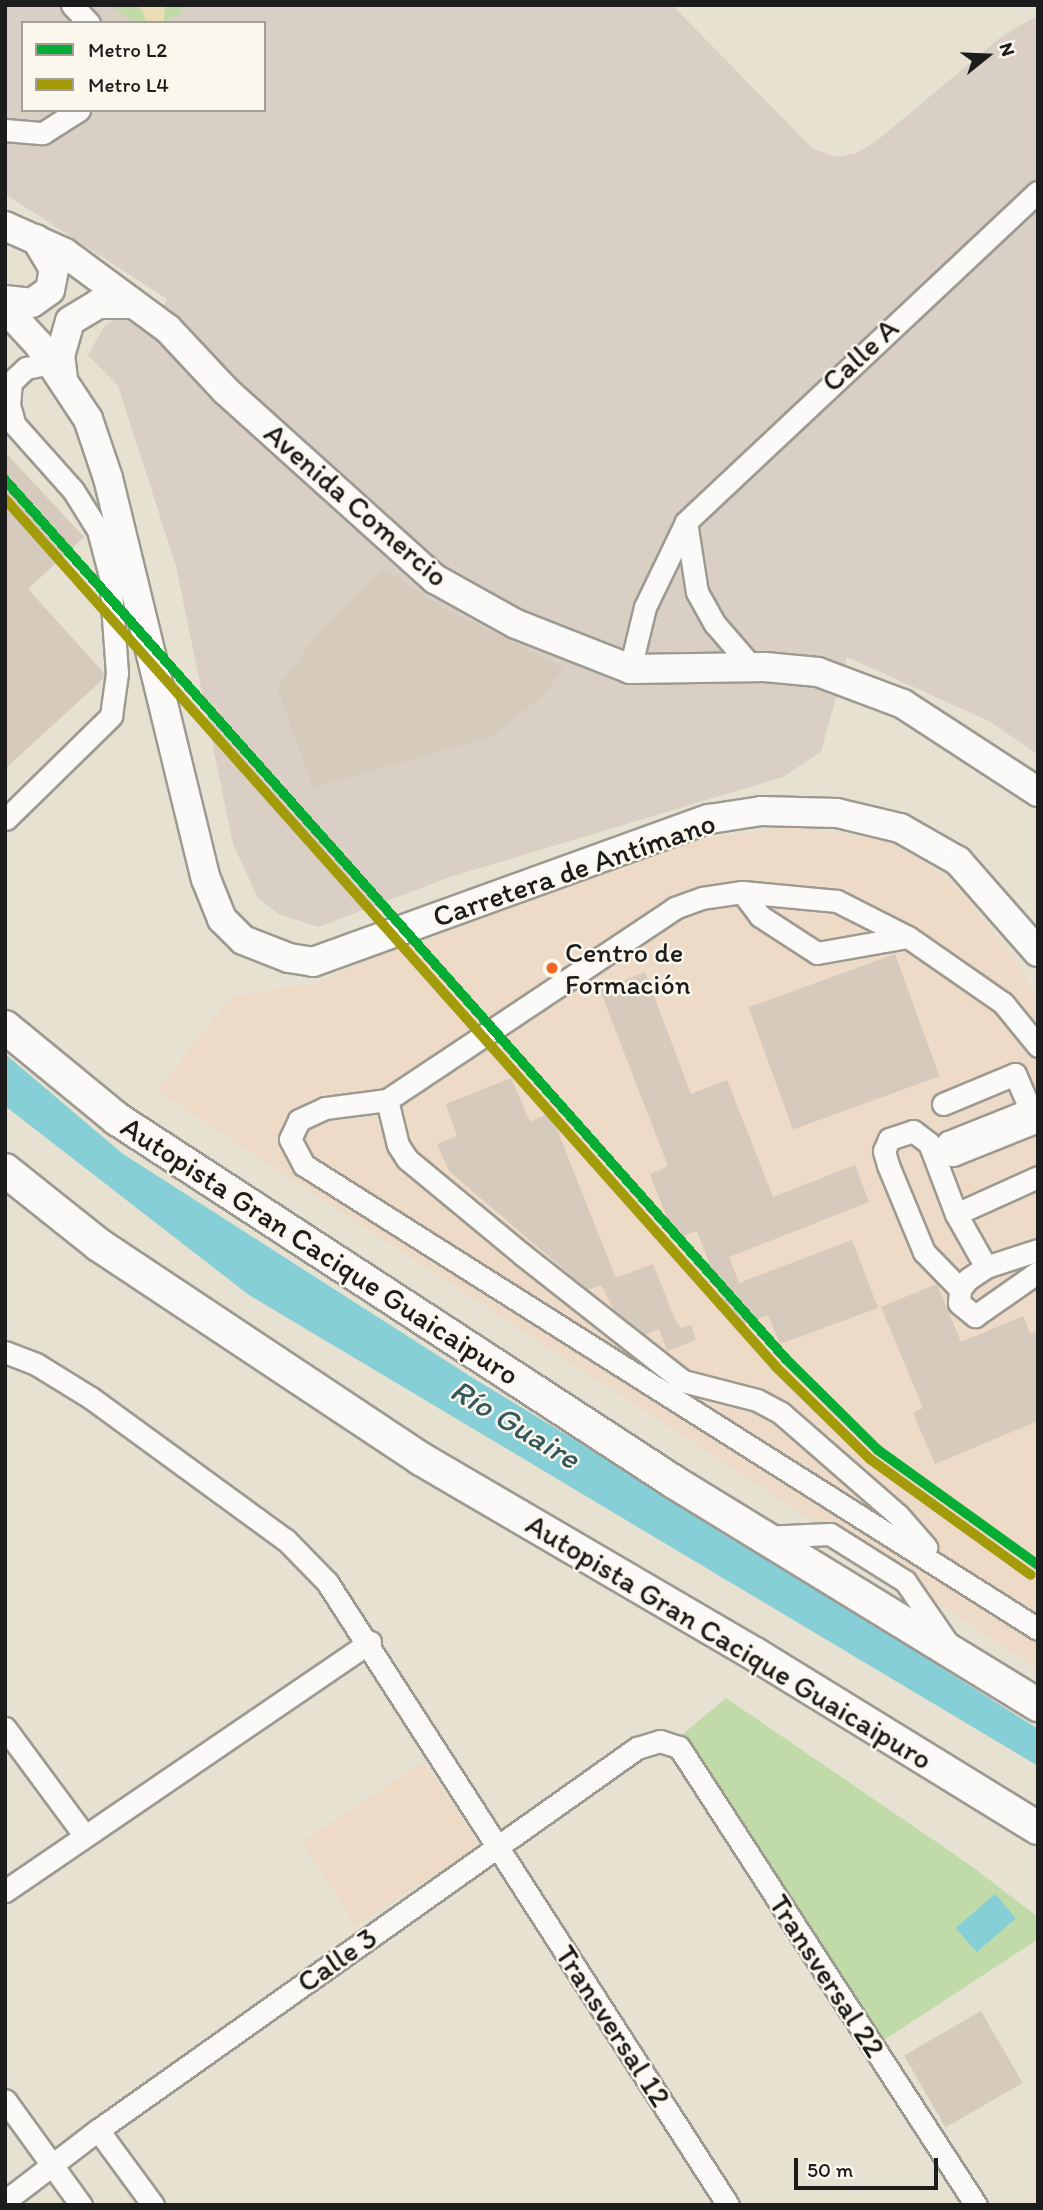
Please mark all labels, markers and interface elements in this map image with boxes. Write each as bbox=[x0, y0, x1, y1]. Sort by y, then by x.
legend bbox=[21, 21, 266, 112]
north arrow bbox=[952, 21, 1022, 91]
text: Metro L2 bbox=[88, 37, 167, 62]
text: N bbox=[995, 40, 1020, 59]
text: Metro L4 bbox=[88, 72, 169, 97]
street label: Calle A bbox=[814, 310, 906, 400]
street label: Avenida Comercio bbox=[257, 415, 455, 595]
street label: Carretera de Antímano bbox=[427, 804, 721, 936]
place label: Centro de Formación bbox=[565, 935, 691, 1001]
marker: Centro de Formación bbox=[545, 961, 559, 975]
street label: Autopista Gran Cacique Guaicaipuro bbox=[114, 1108, 526, 1394]
water label: Río Guaire bbox=[444, 1371, 586, 1477]
street label: Autopista Gran Cacique Guaicaipuro bbox=[519, 1506, 939, 1778]
street label: Transversal 22 bbox=[761, 1888, 893, 2064]
street label: Calle 3 bbox=[290, 1920, 384, 2000]
street label: Transversal 12 bbox=[547, 1939, 679, 2113]
scale bar bbox=[798, 2144, 942, 2188]
text: 50 m bbox=[807, 2157, 853, 2182]

